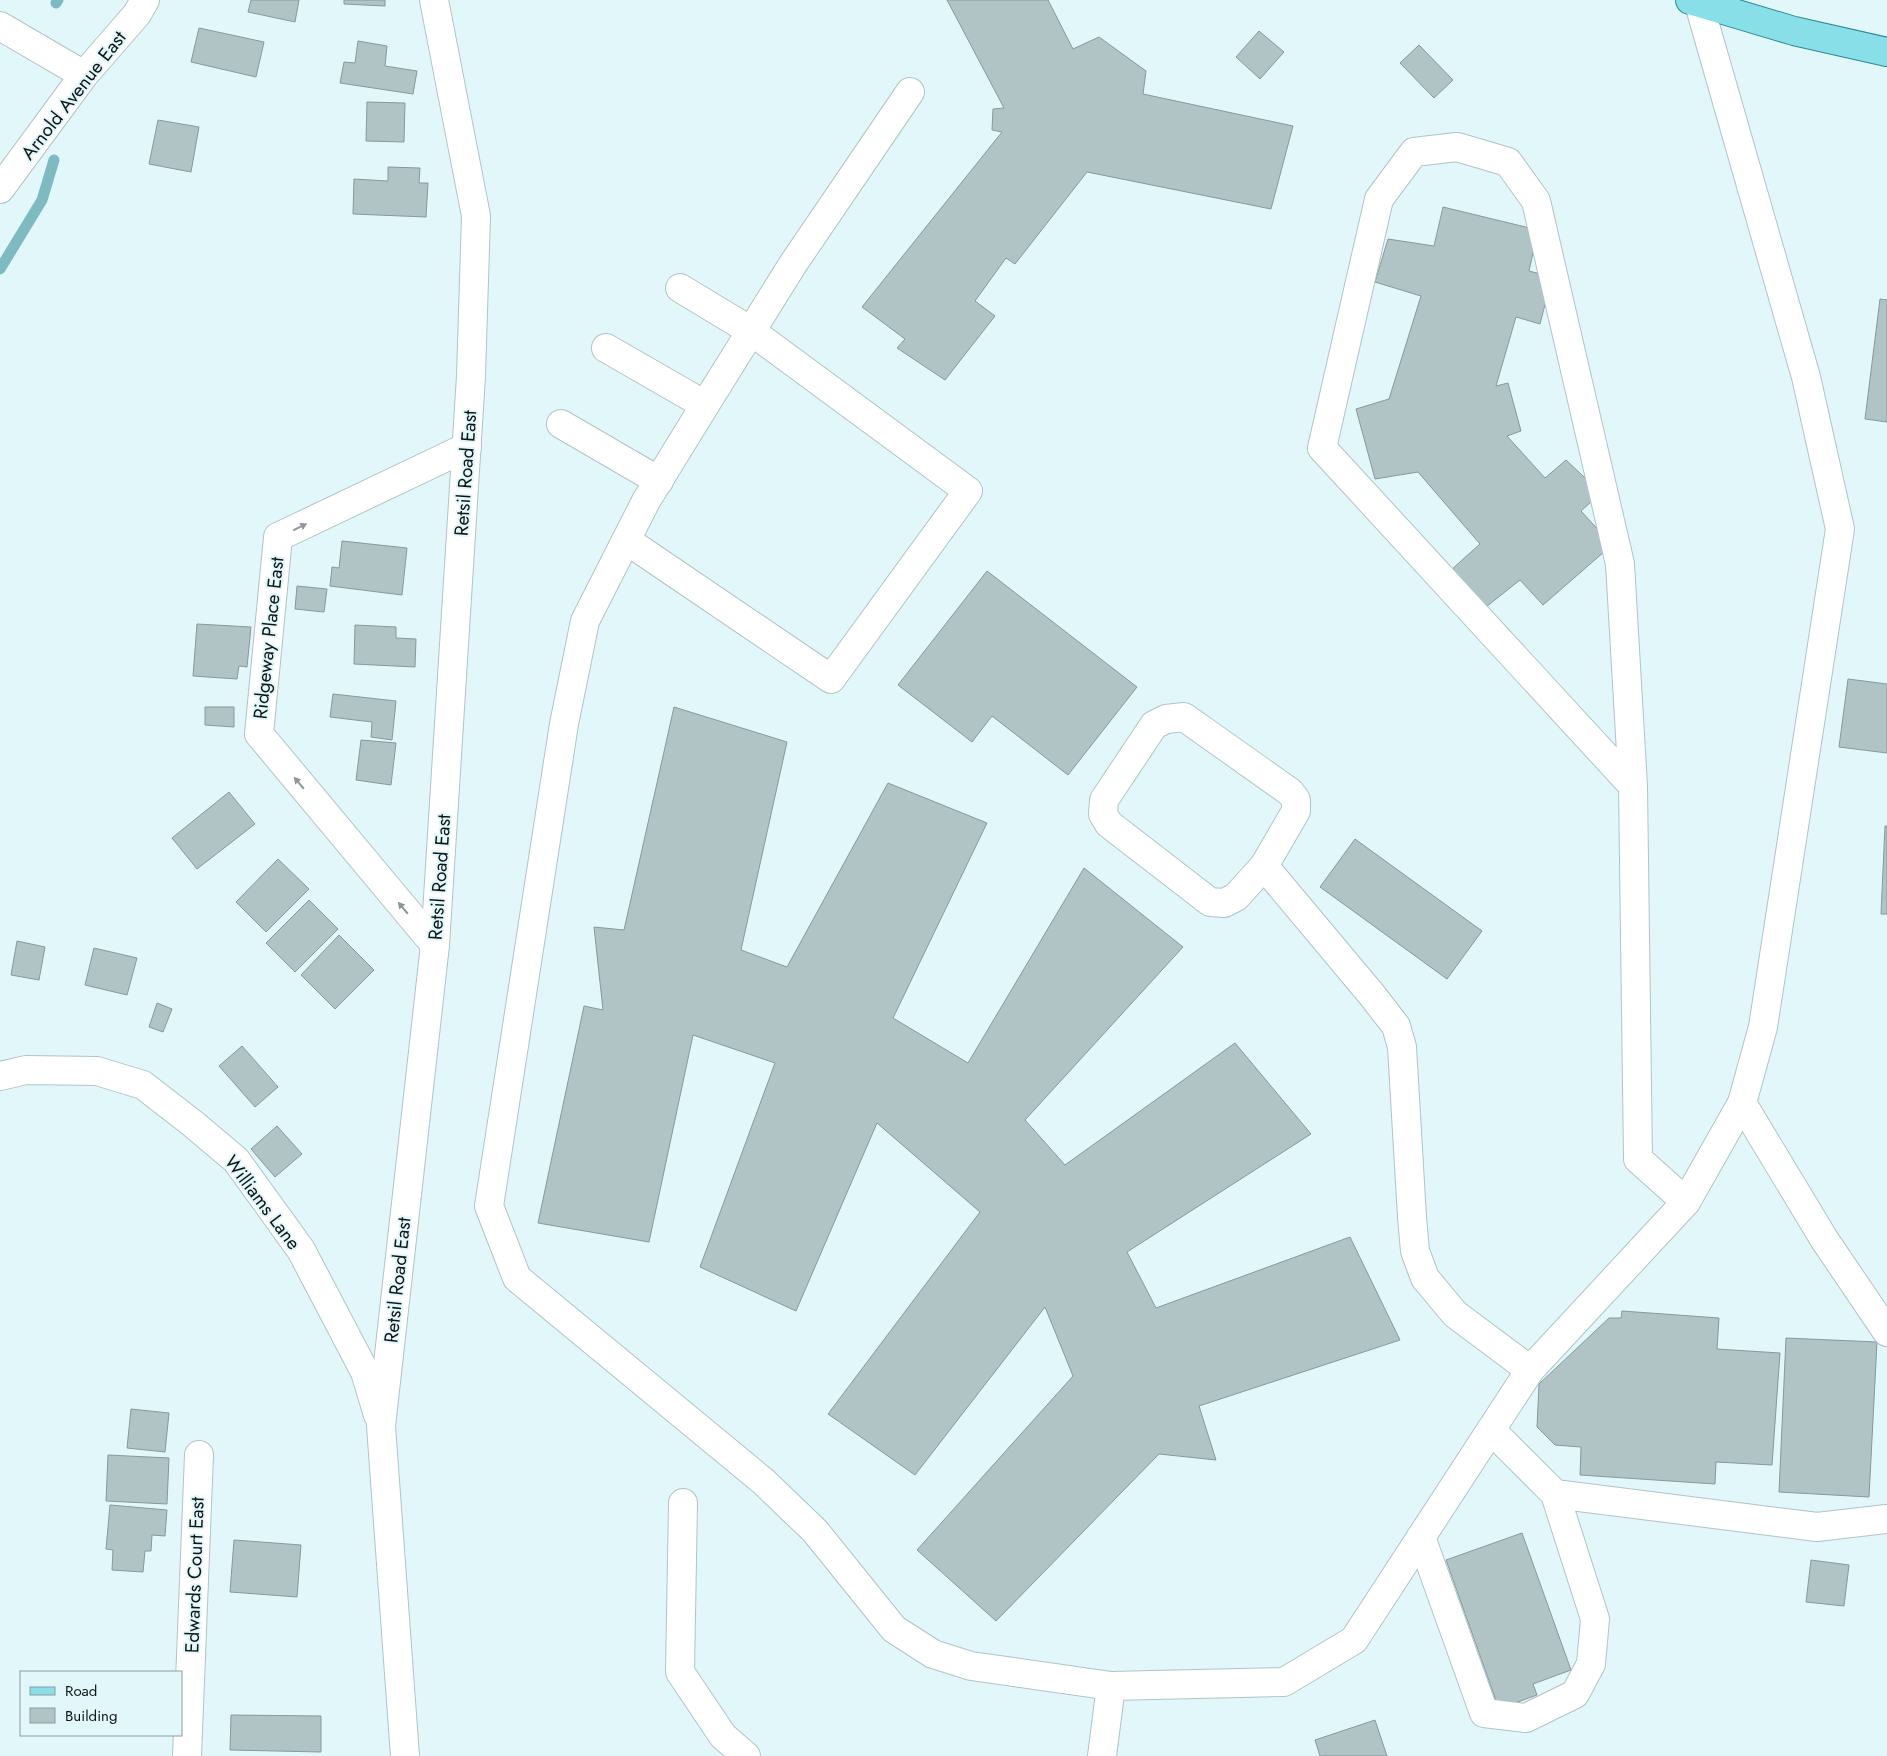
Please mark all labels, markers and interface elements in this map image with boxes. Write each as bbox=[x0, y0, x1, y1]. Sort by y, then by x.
street label: Arnold Avenue East bbox=[14, 25, 133, 165]
street label: Retsil Road East bbox=[448, 409, 483, 537]
one-way arrow bbox=[293, 523, 307, 531]
street label: Ridgeway Place East bbox=[247, 555, 290, 721]
one-way arrow bbox=[294, 776, 305, 789]
street label: Retsil Road East bbox=[422, 813, 457, 941]
one-way arrow bbox=[398, 901, 409, 914]
street label: Williams Lane bbox=[218, 1149, 307, 1255]
street label: Retsil Road East bbox=[377, 1215, 418, 1344]
street label: Edwards Court East bbox=[178, 1496, 211, 1653]
legend bbox=[20, 1671, 182, 1736]
text: Road bbox=[65, 1680, 97, 1702]
text: Building bbox=[65, 1705, 117, 1727]

